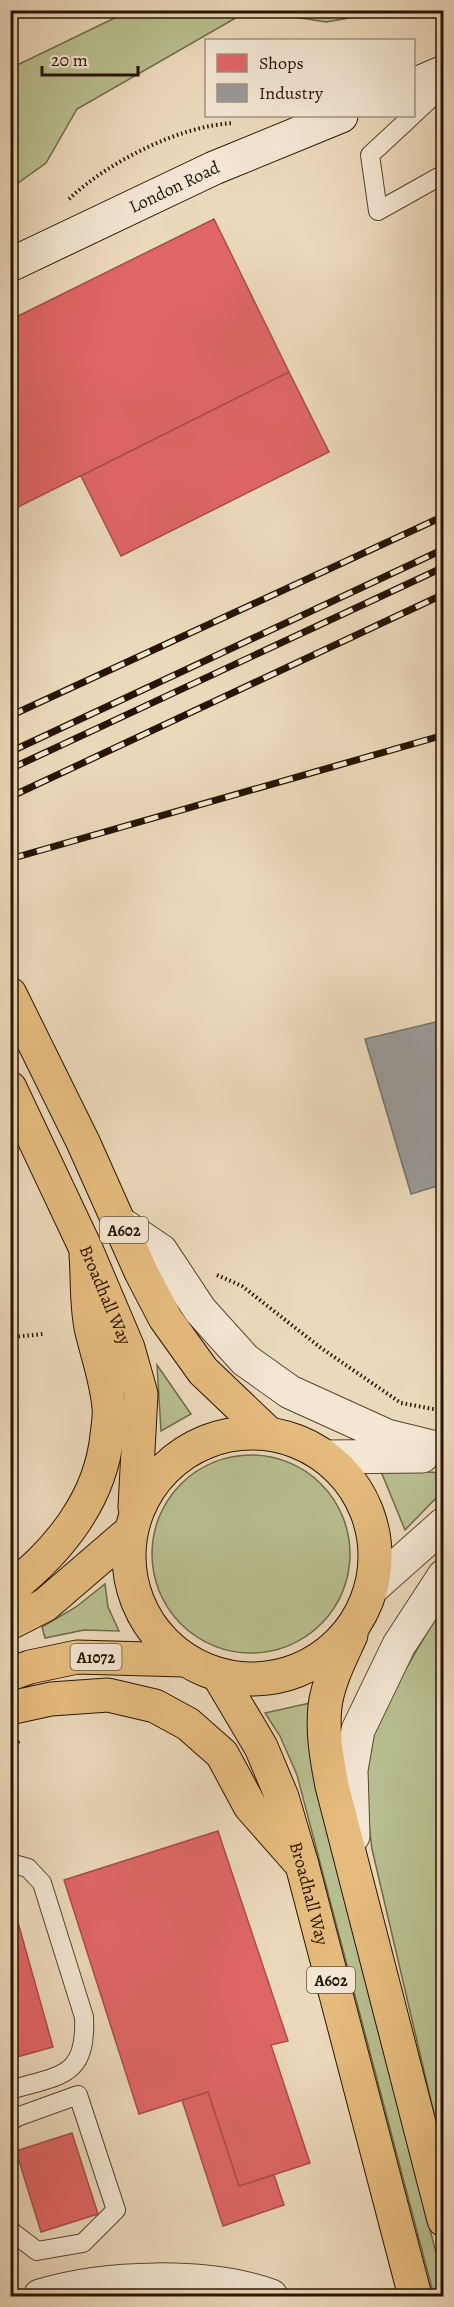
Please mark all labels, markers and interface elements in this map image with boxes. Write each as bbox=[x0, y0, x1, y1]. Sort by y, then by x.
scale bar bbox=[42, 39, 138, 77]
legend bbox=[205, 39, 415, 117]
text: 20 m bbox=[51, 48, 88, 72]
text: Shops bbox=[259, 51, 304, 75]
text: Industry bbox=[259, 81, 324, 105]
street label: London Road bbox=[125, 155, 223, 219]
road number: A602 bbox=[100, 1217, 148, 1243]
street label: Broadhall Way bbox=[74, 1241, 138, 1349]
road number: A1072 bbox=[70, 1644, 122, 1670]
street label: Broadhall Way bbox=[284, 1839, 335, 1949]
road number: A602 bbox=[307, 1967, 355, 1993]

